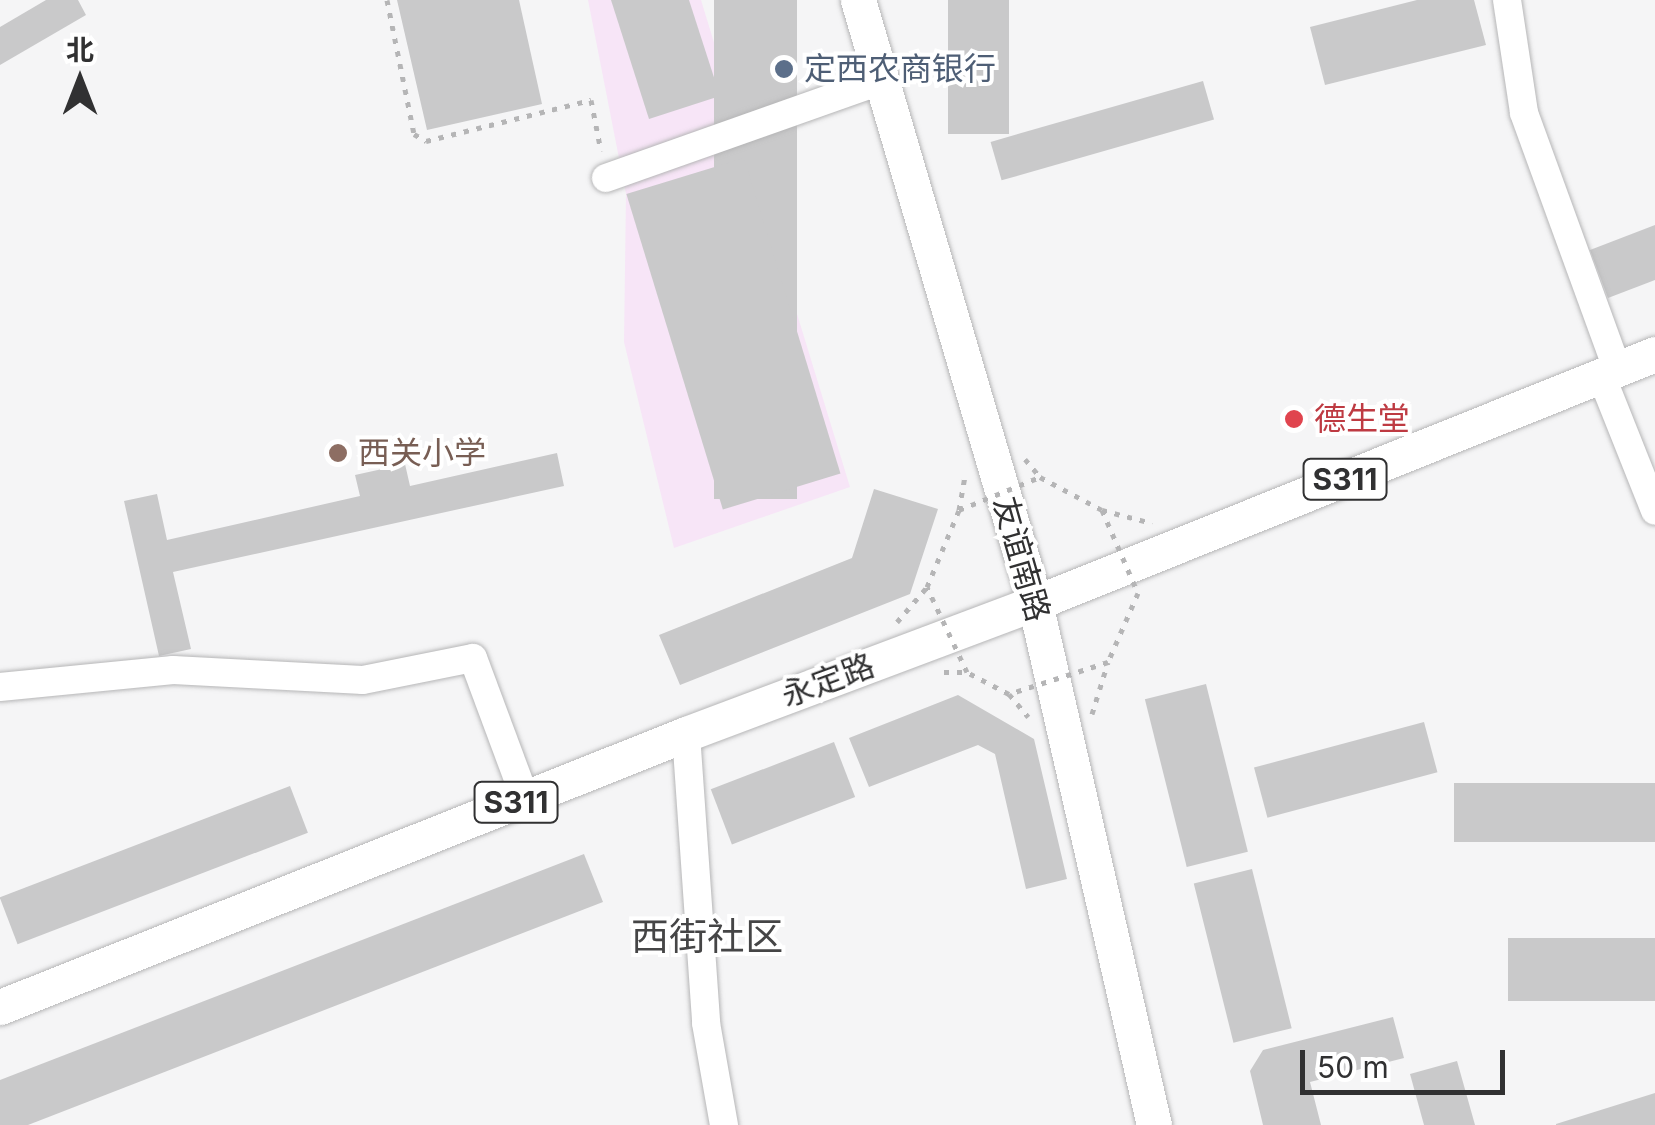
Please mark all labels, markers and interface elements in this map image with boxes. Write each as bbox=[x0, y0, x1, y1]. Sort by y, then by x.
north arrow bbox=[30, 30, 130, 130]
text: 北 bbox=[66, 33, 94, 67]
place label: 定西农商银行 bbox=[804, 50, 996, 88]
marker: 定西农商银行 bbox=[773, 58, 795, 80]
place label: 德生堂 bbox=[1314, 400, 1410, 438]
marker: 德生堂 bbox=[1283, 408, 1305, 430]
place label: 西关小学 bbox=[358, 434, 486, 472]
marker: 西关小学 bbox=[327, 442, 349, 464]
road number: S311 bbox=[1302, 454, 1388, 504]
street label: 友谊南路 bbox=[985, 492, 1057, 626]
street label: 永定路 bbox=[776, 647, 880, 715]
road number: S311 bbox=[474, 777, 558, 827]
district label: 西街社区 bbox=[631, 914, 783, 960]
scale bar bbox=[1305, 1030, 1510, 1092]
text: 50 m bbox=[1317, 1049, 1389, 1085]

